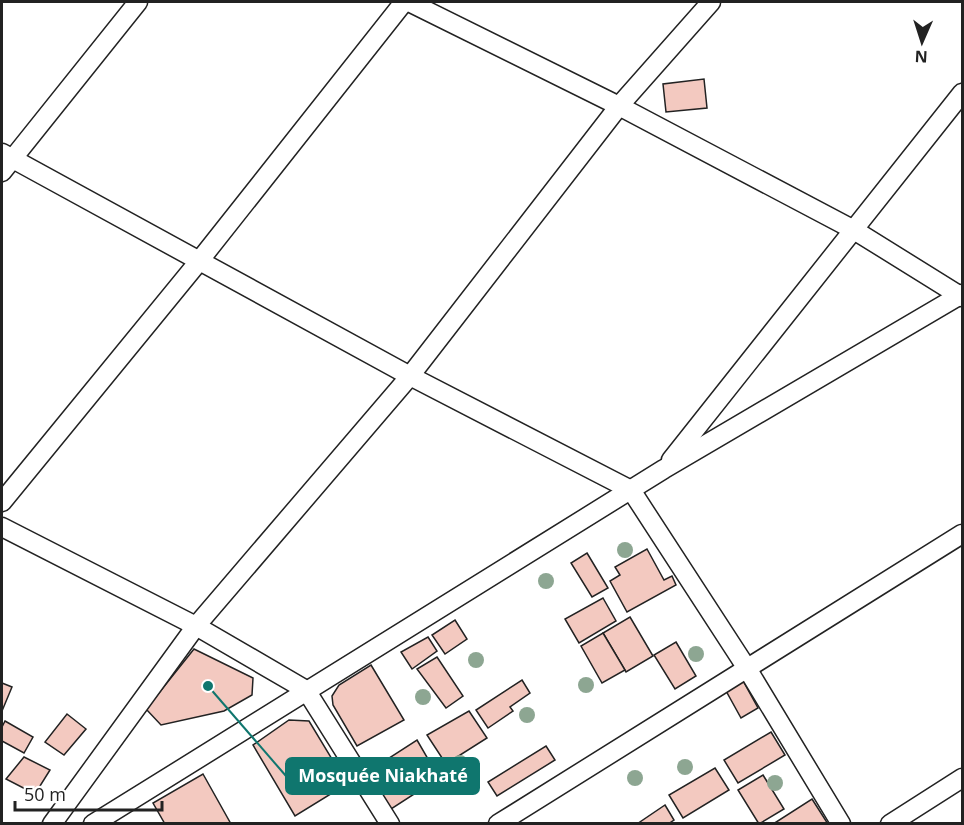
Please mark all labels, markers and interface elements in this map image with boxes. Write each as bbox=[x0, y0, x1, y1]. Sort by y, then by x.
north arrow bbox=[892, 12, 952, 72]
text: N bbox=[914, 46, 928, 68]
callout: Mosquée Niakhaté bbox=[286, 758, 479, 794]
text: Mosquée Niakhaté bbox=[298, 763, 468, 787]
scale bar bbox=[15, 774, 162, 812]
text: 50 m bbox=[24, 782, 66, 806]

